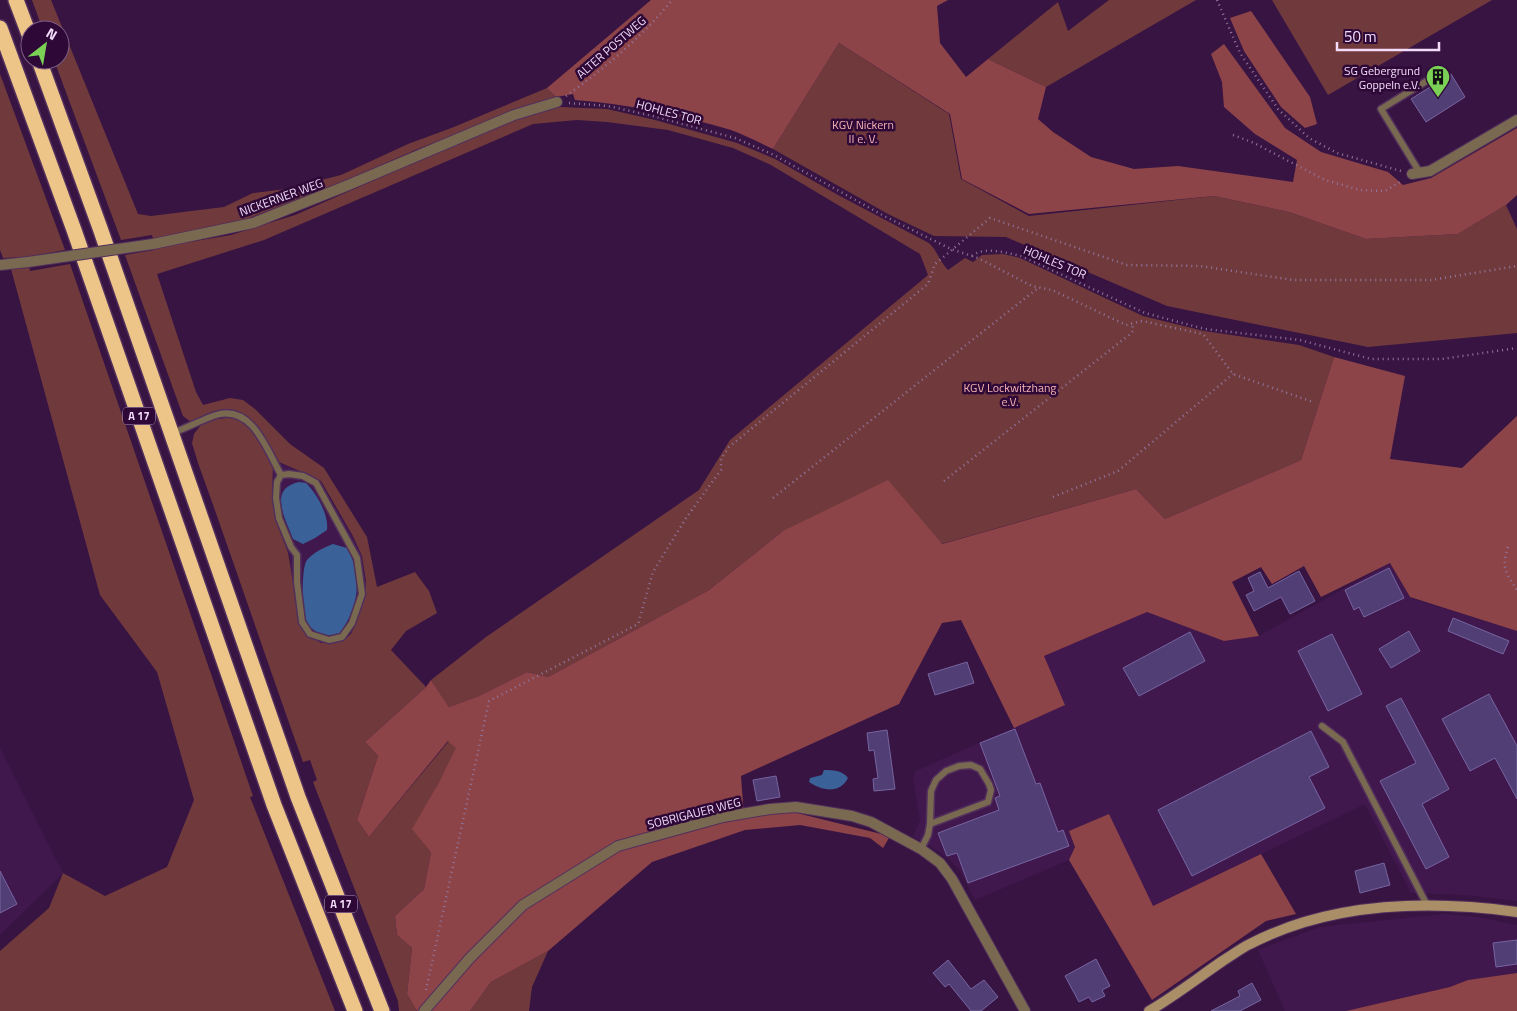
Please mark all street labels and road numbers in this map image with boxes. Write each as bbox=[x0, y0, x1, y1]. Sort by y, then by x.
street label: ALTER POSTWEG bbox=[572, 11, 650, 83]
street label: HOHLES TOR bbox=[634, 94, 704, 130]
street label: NICKERNER WEG bbox=[236, 173, 326, 221]
street label: HOHLES TOR bbox=[1020, 240, 1090, 284]
road number: A 17 bbox=[123, 408, 155, 424]
street label: SOBRIGAUER WEG bbox=[645, 792, 743, 834]
road number: A 17 bbox=[325, 896, 357, 912]

